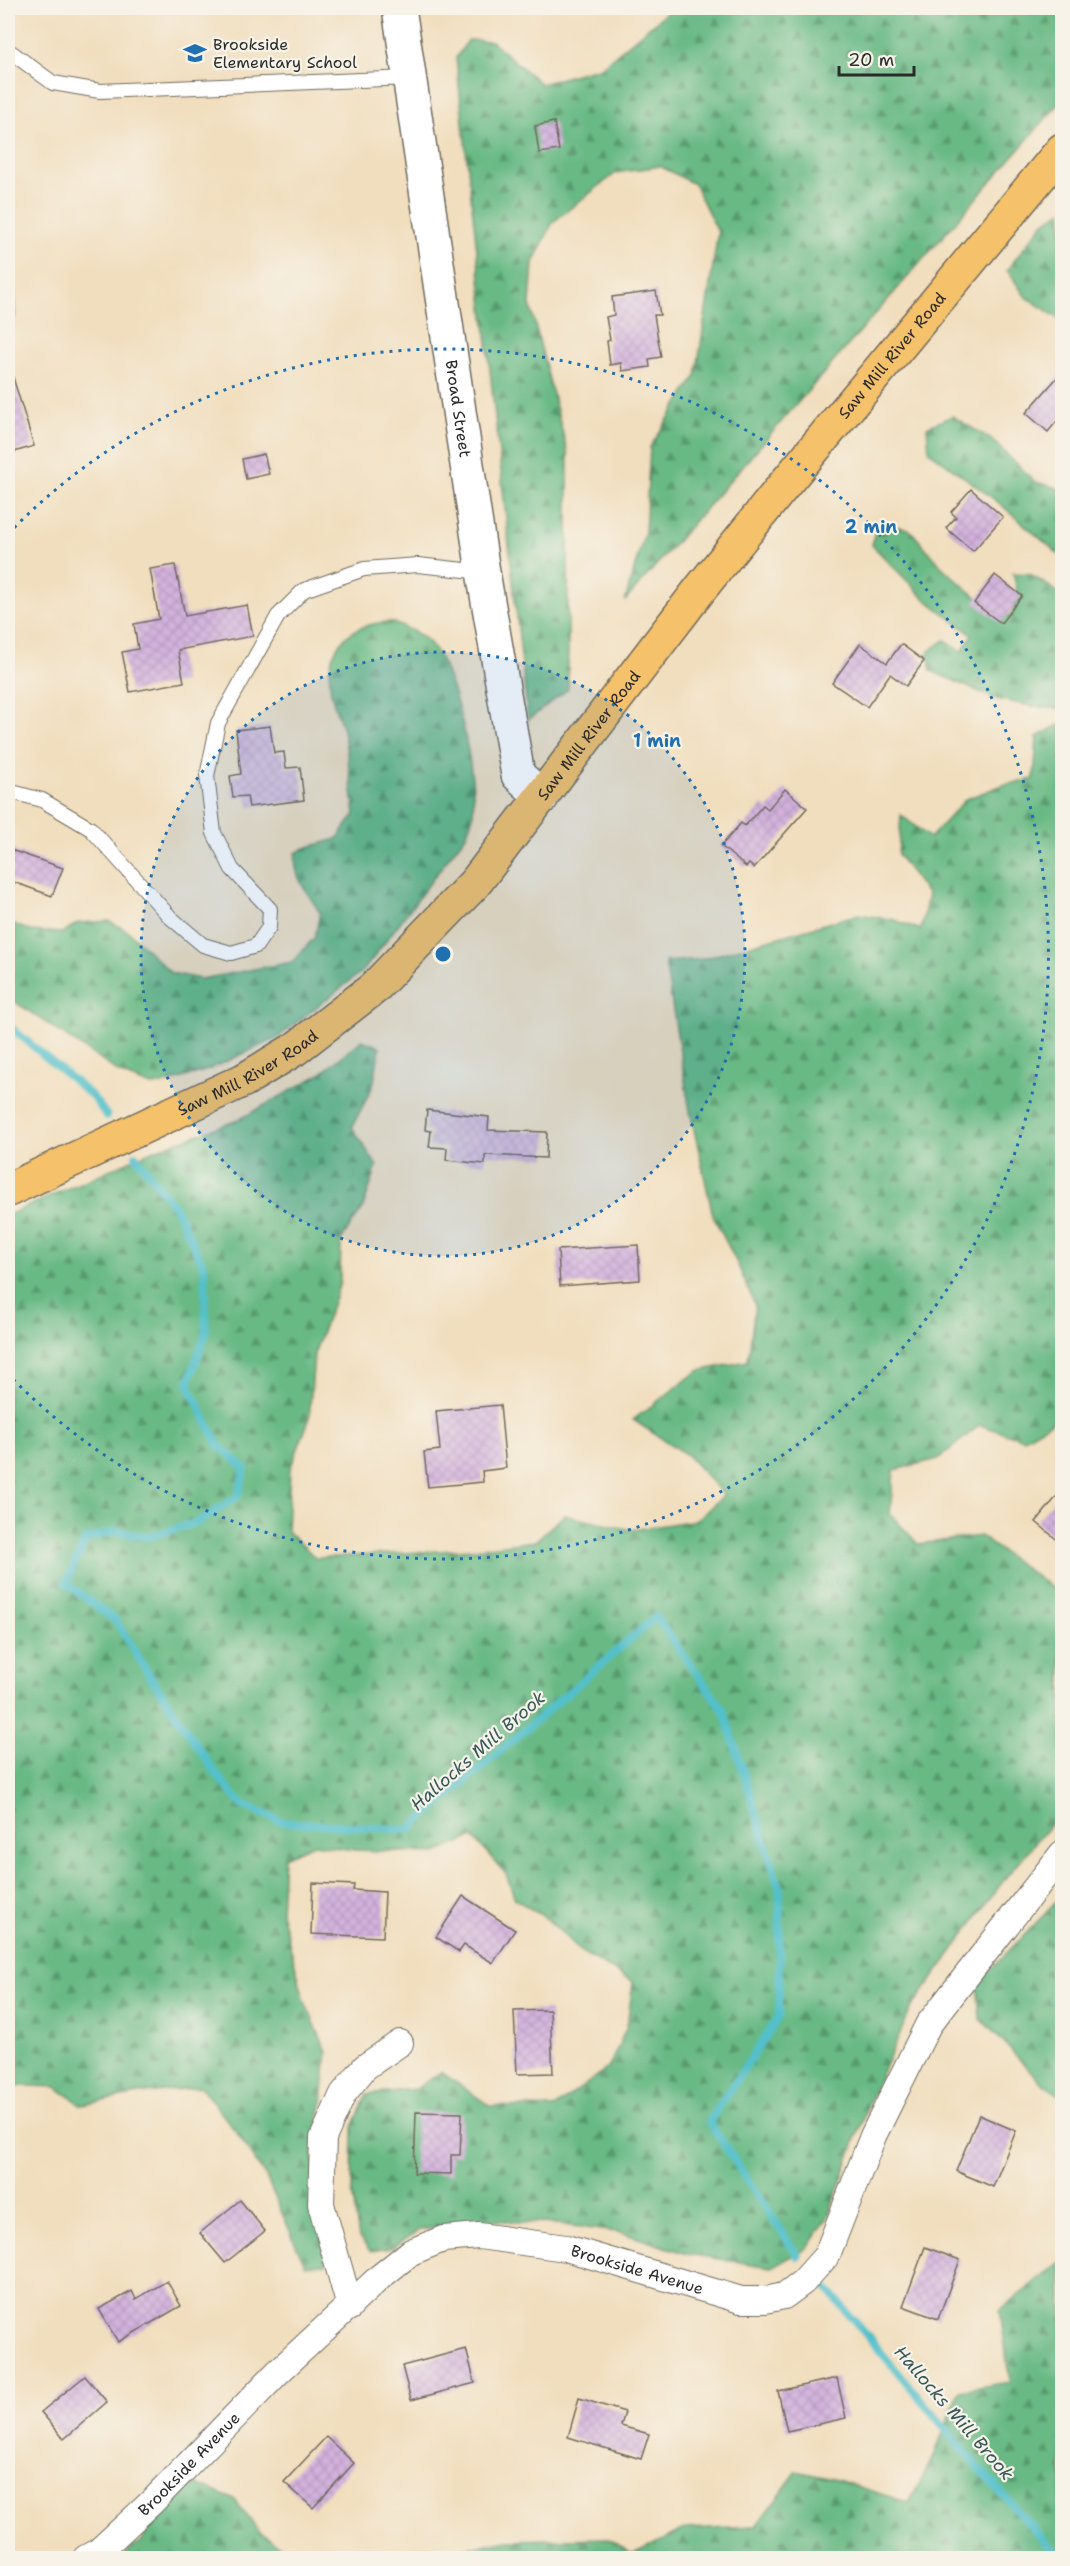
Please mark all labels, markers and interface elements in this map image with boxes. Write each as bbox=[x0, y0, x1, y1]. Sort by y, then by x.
place label: Brookside Elementary School bbox=[213, 34, 357, 73]
scale bar bbox=[839, 39, 914, 77]
school or university icon: Brookside Elementary School bbox=[182, 40, 208, 66]
text: 20 m bbox=[848, 48, 894, 72]
street label: Saw Mill River Road bbox=[833, 288, 951, 423]
street label: Broad Street bbox=[441, 359, 476, 459]
text: 2 min bbox=[845, 515, 897, 539]
street label: Saw Mill River Road bbox=[532, 666, 645, 805]
text: 1 min bbox=[633, 729, 681, 753]
centre of rings bbox=[433, 944, 453, 964]
street label: Saw Mill River Road bbox=[174, 1025, 322, 1121]
water label: Hallocks Mill Brook bbox=[406, 1685, 551, 1816]
street label: Brookside Avenue bbox=[568, 2240, 706, 2299]
water label: Hallocks Mill Brook bbox=[889, 2341, 1020, 2486]
street label: Brookside Avenue bbox=[134, 2408, 245, 2521]

